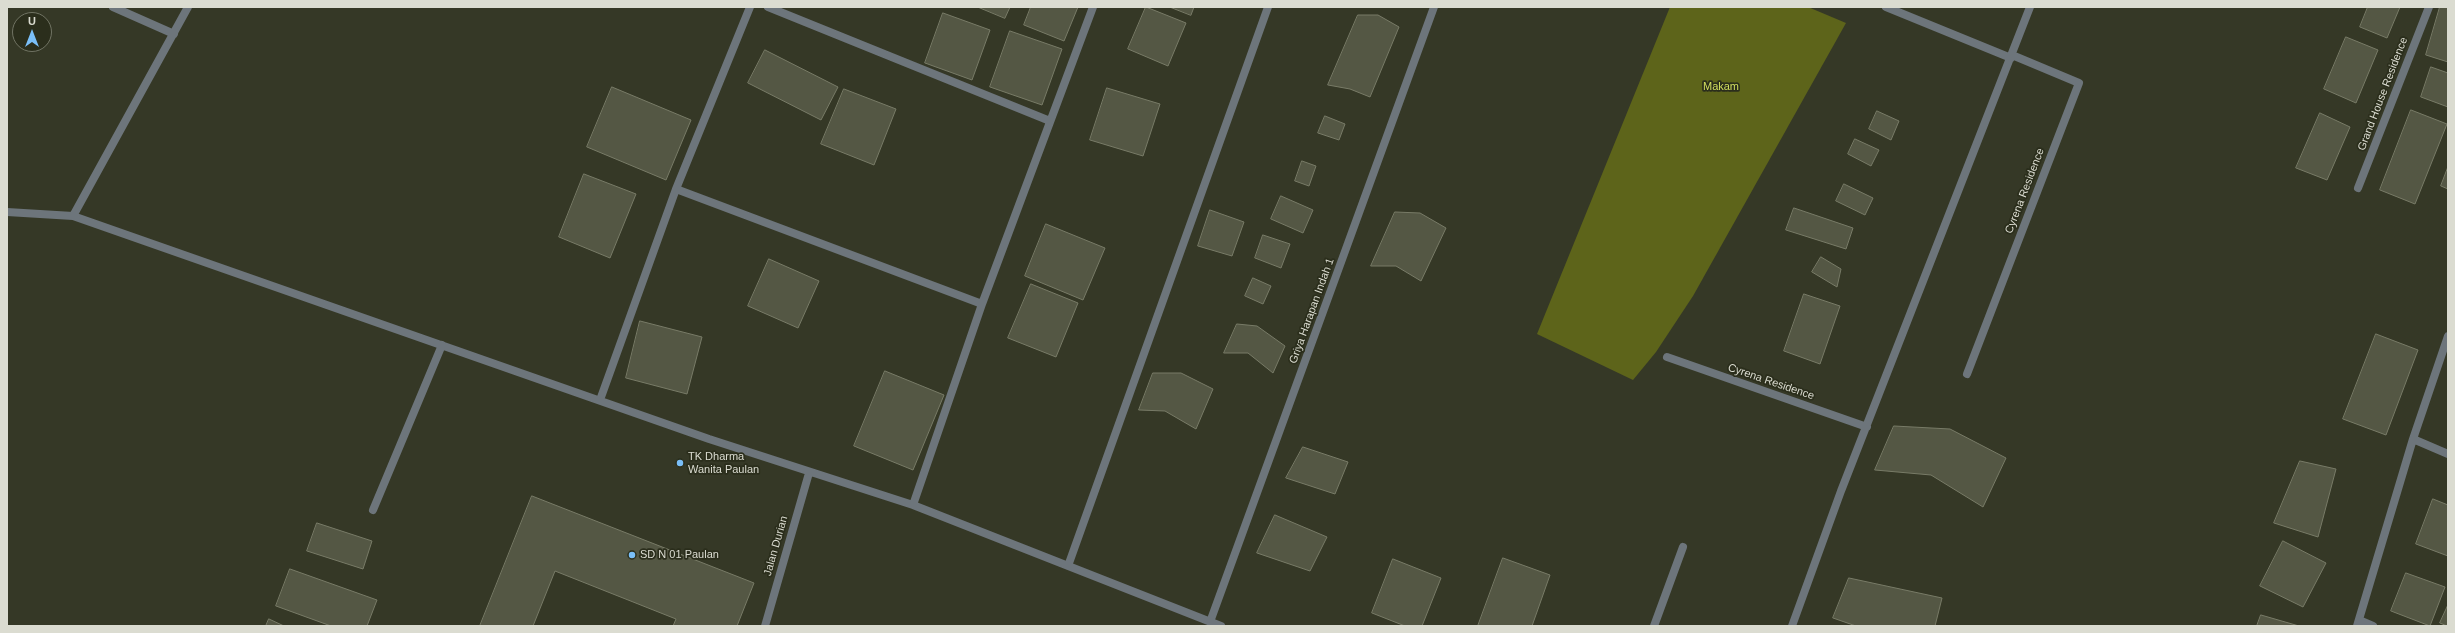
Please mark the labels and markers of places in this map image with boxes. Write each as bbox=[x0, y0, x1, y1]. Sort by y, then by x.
place label: TK Dharma Wanita Paulan bbox=[688, 450, 759, 476]
marker: TK Dharma Wanita Paulan bbox=[675, 458, 685, 468]
place label: SD N 01 Paulan bbox=[640, 548, 719, 562]
marker: SD N 01 Paulan bbox=[627, 550, 637, 560]

